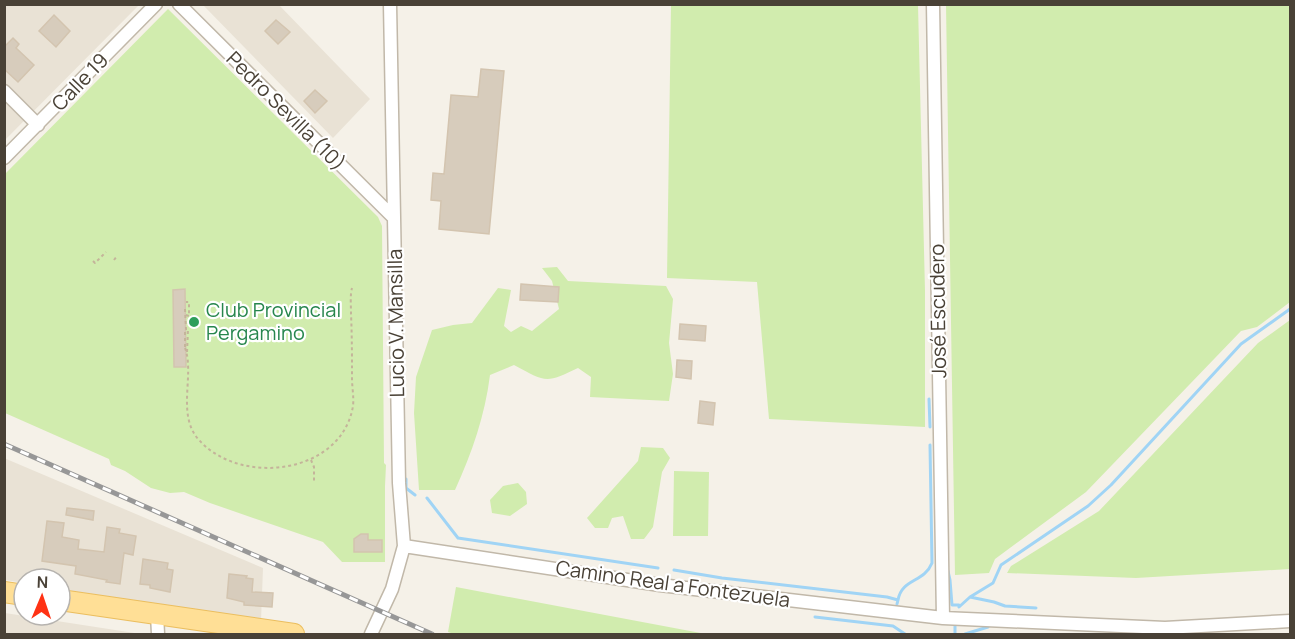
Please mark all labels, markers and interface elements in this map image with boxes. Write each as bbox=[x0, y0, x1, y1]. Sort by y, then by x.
street label: Pedro Sevilla (10) bbox=[221, 45, 352, 176]
street label: Calle 19 bbox=[45, 47, 114, 116]
street label: José Escudero bbox=[923, 243, 952, 378]
street label: Lucio V. Mansilla bbox=[381, 248, 410, 398]
place label: Club Provincial Pergamino bbox=[206, 296, 341, 346]
marker: Club Provincial Pergamino bbox=[187, 315, 201, 329]
street label: Camino Real a Fontezuela bbox=[554, 554, 792, 613]
north arrow bbox=[12, 567, 72, 627]
text: N bbox=[36, 571, 49, 593]

